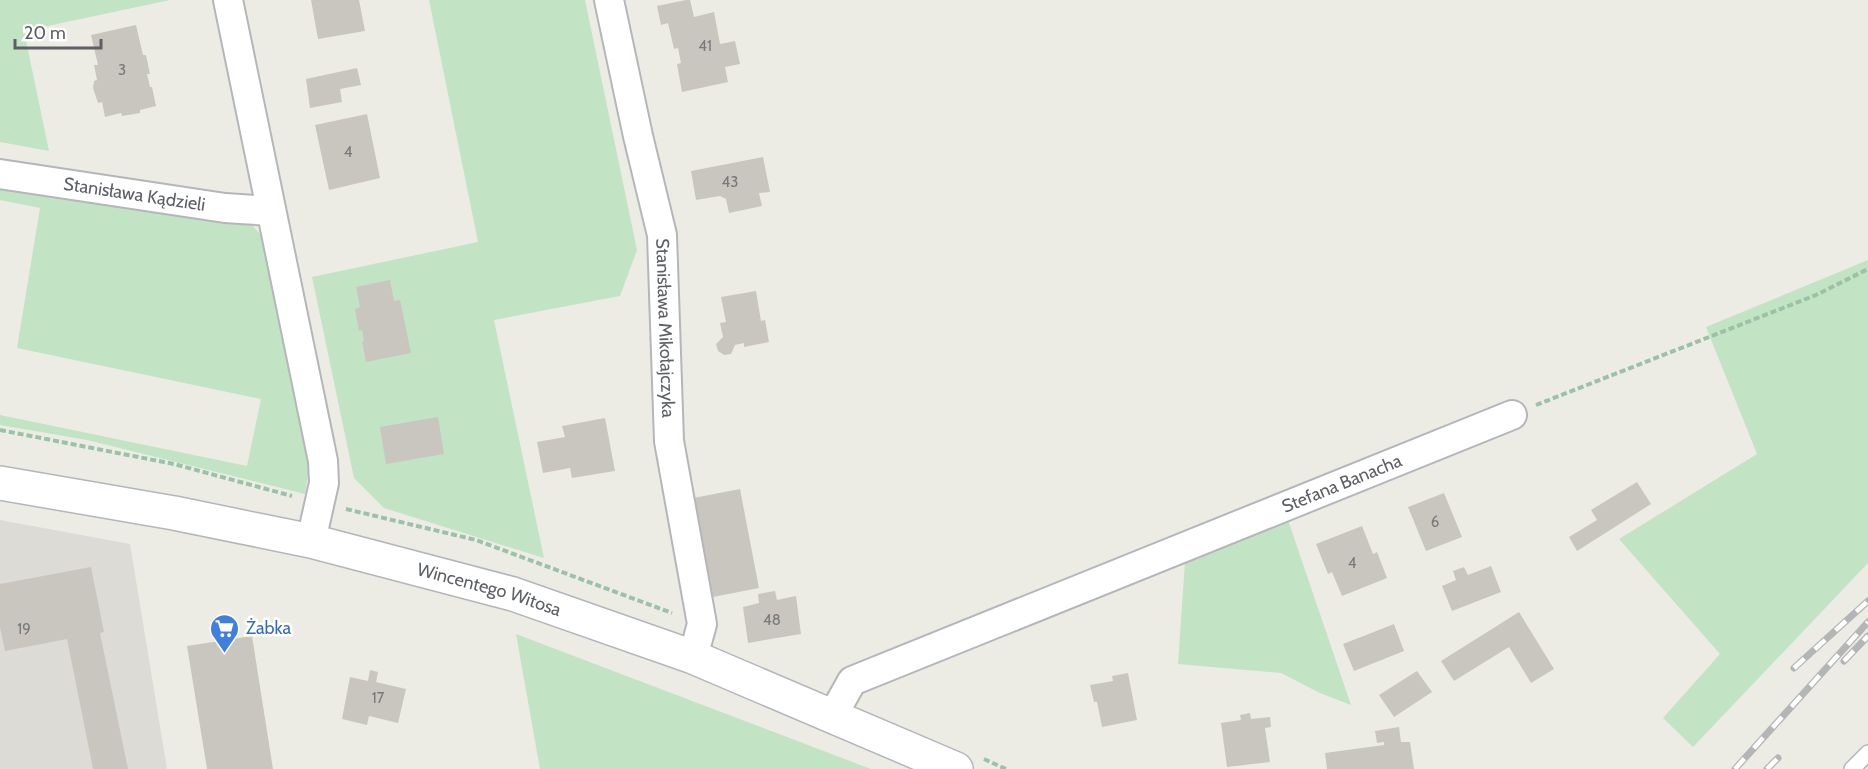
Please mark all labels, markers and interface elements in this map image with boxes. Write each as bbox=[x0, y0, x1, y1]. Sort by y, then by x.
scale bar bbox=[15, 12, 100, 50]
text: 20 m bbox=[24, 22, 66, 44]
house number: 41 bbox=[698, 37, 712, 55]
house number: 3 bbox=[118, 61, 126, 79]
house number: 4 bbox=[344, 143, 353, 161]
street label: Stanisława Kądzieli bbox=[62, 173, 207, 216]
house number: 43 bbox=[722, 173, 738, 191]
street label: Stanisława Mikołajczyka bbox=[651, 238, 679, 419]
street label: Stefana Banacha bbox=[1279, 449, 1405, 518]
house number: 6 bbox=[1431, 513, 1439, 531]
house number: 4 bbox=[1348, 554, 1357, 572]
street label: Wincentego Witosa bbox=[415, 558, 564, 621]
house number: 48 bbox=[763, 611, 781, 629]
supermarket icon: Żabka bbox=[209, 612, 241, 654]
place label: Żabka bbox=[246, 617, 291, 639]
house number: 19 bbox=[17, 620, 31, 638]
house number: 17 bbox=[372, 689, 385, 707]

